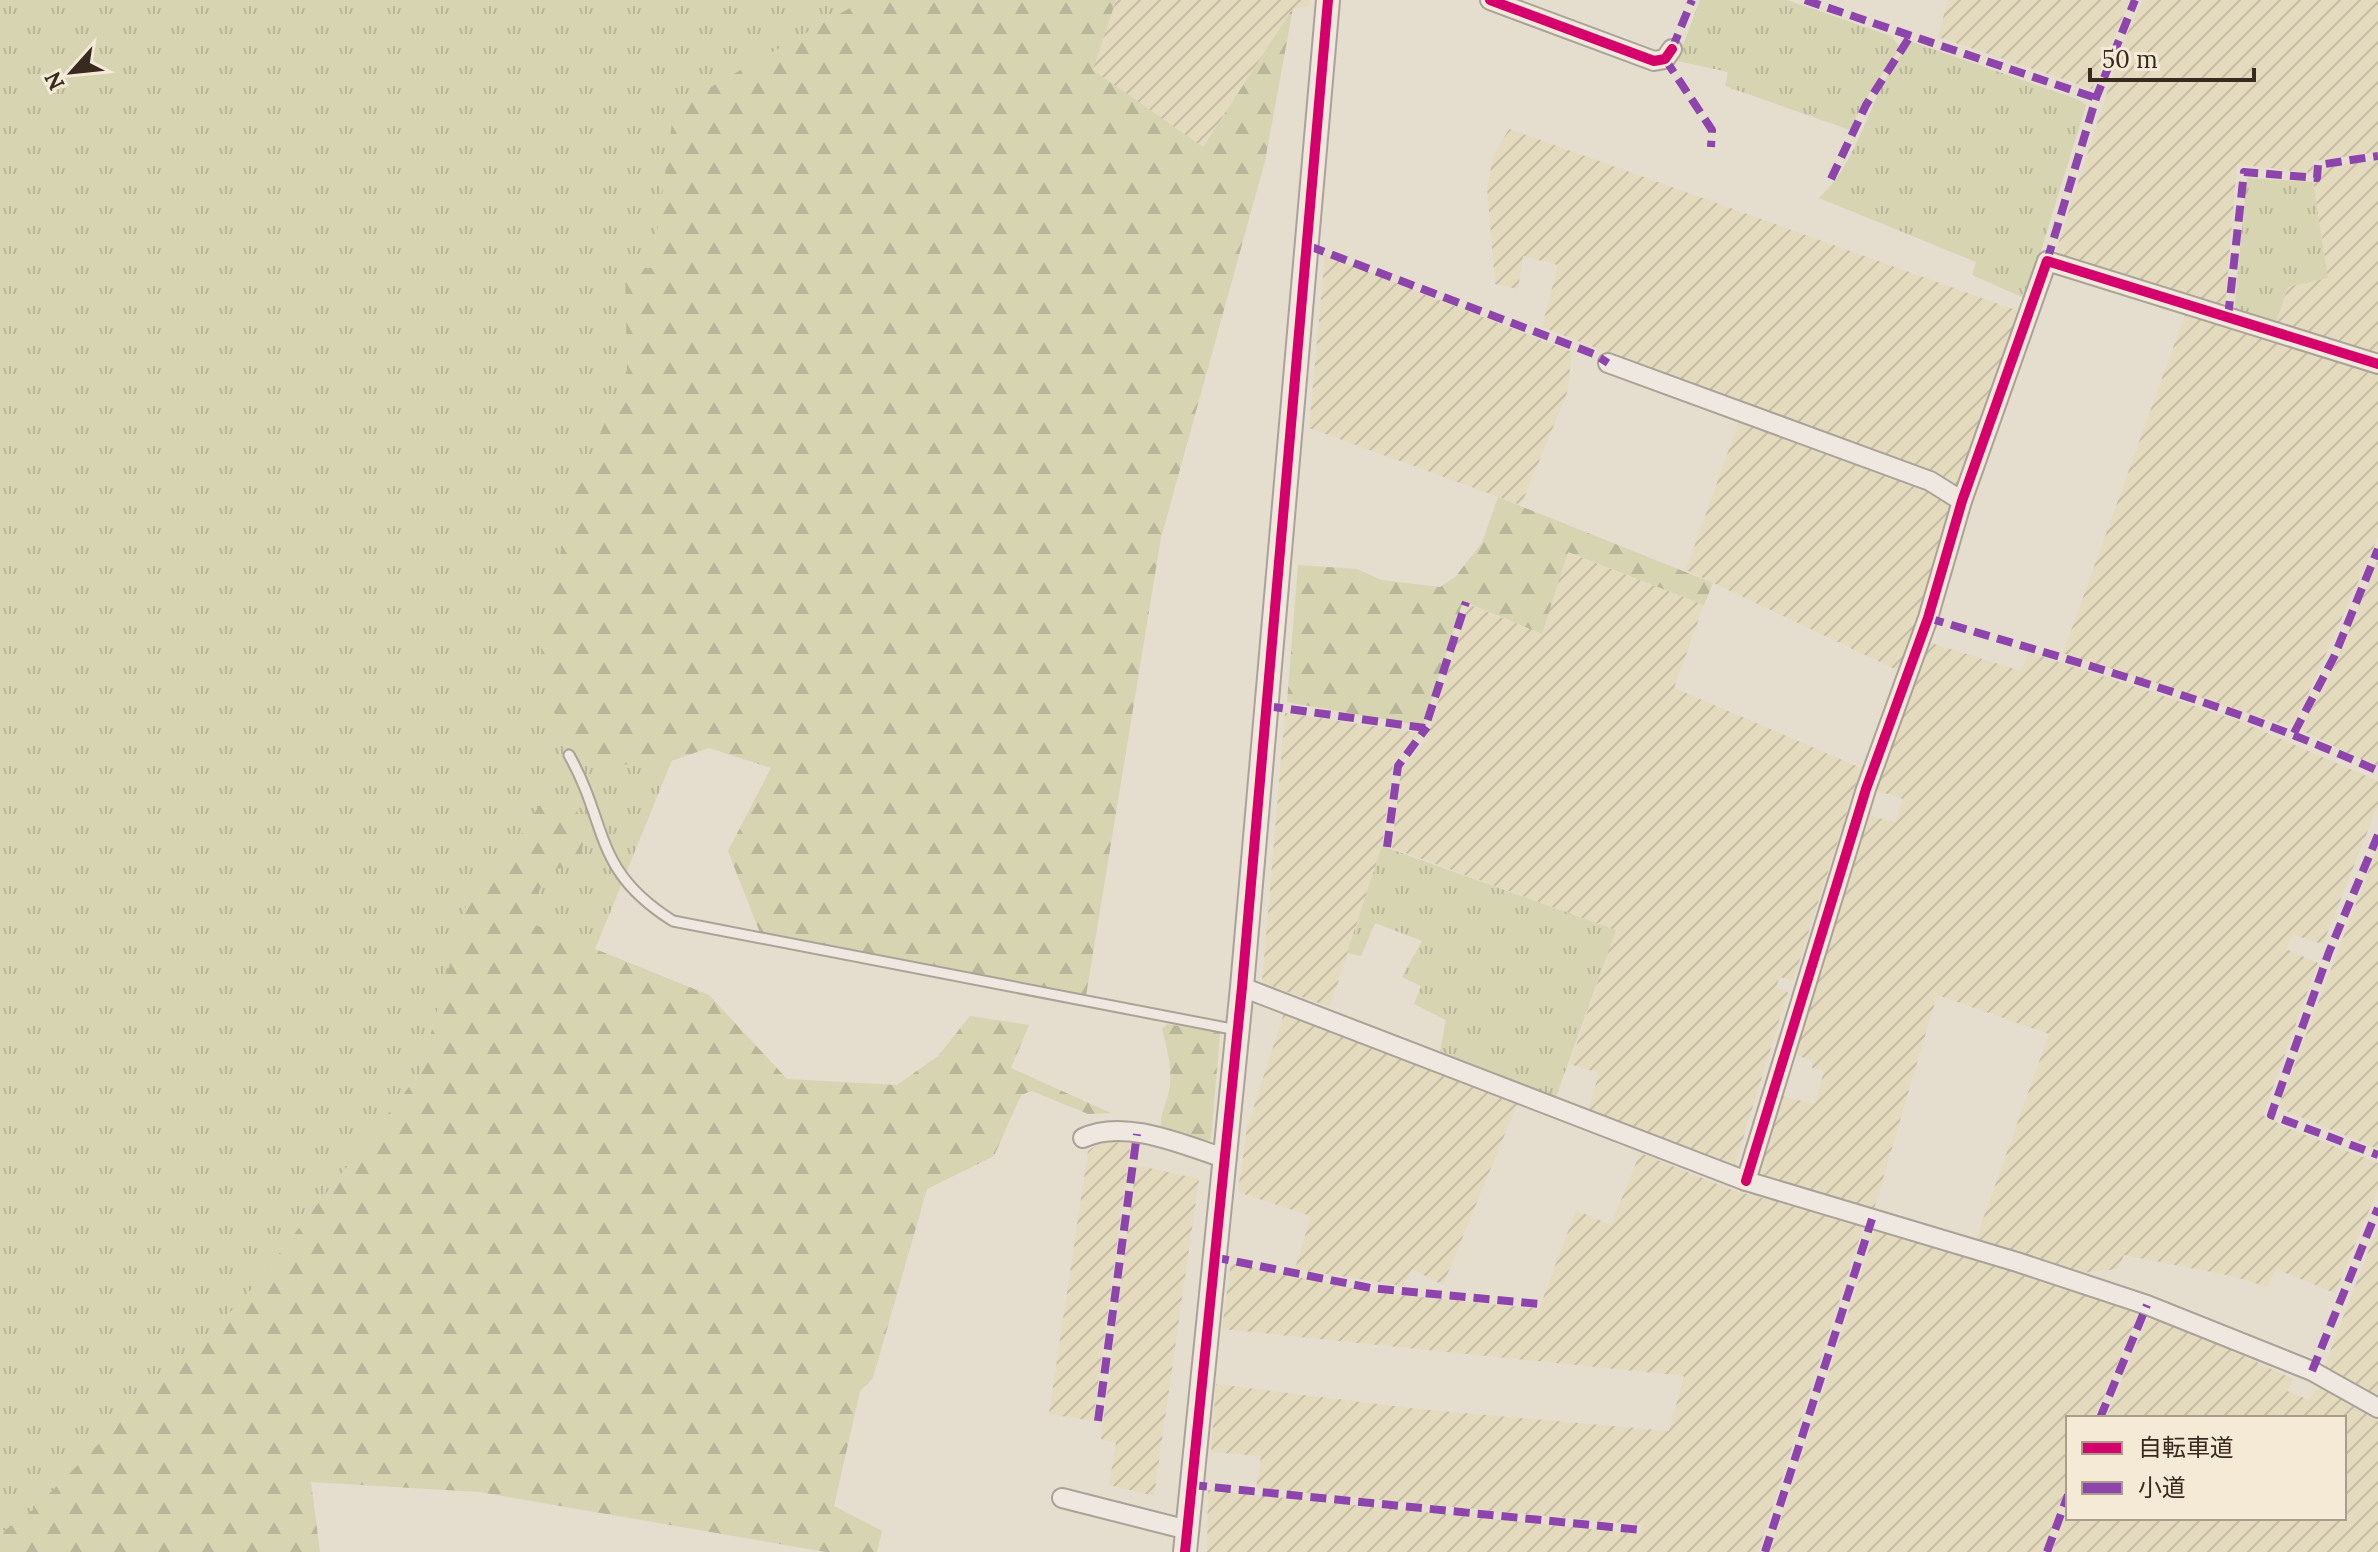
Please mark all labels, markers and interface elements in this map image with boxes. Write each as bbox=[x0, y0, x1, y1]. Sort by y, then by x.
north arrow bbox=[32, 32, 112, 112]
scale bar bbox=[2090, 32, 2254, 82]
text: 50 m bbox=[2102, 44, 2158, 75]
text: N bbox=[38, 67, 71, 95]
legend bbox=[2066, 1416, 2346, 1520]
text: 自転車道 bbox=[2138, 1432, 2234, 1463]
text: 小道 bbox=[2138, 1472, 2186, 1503]

